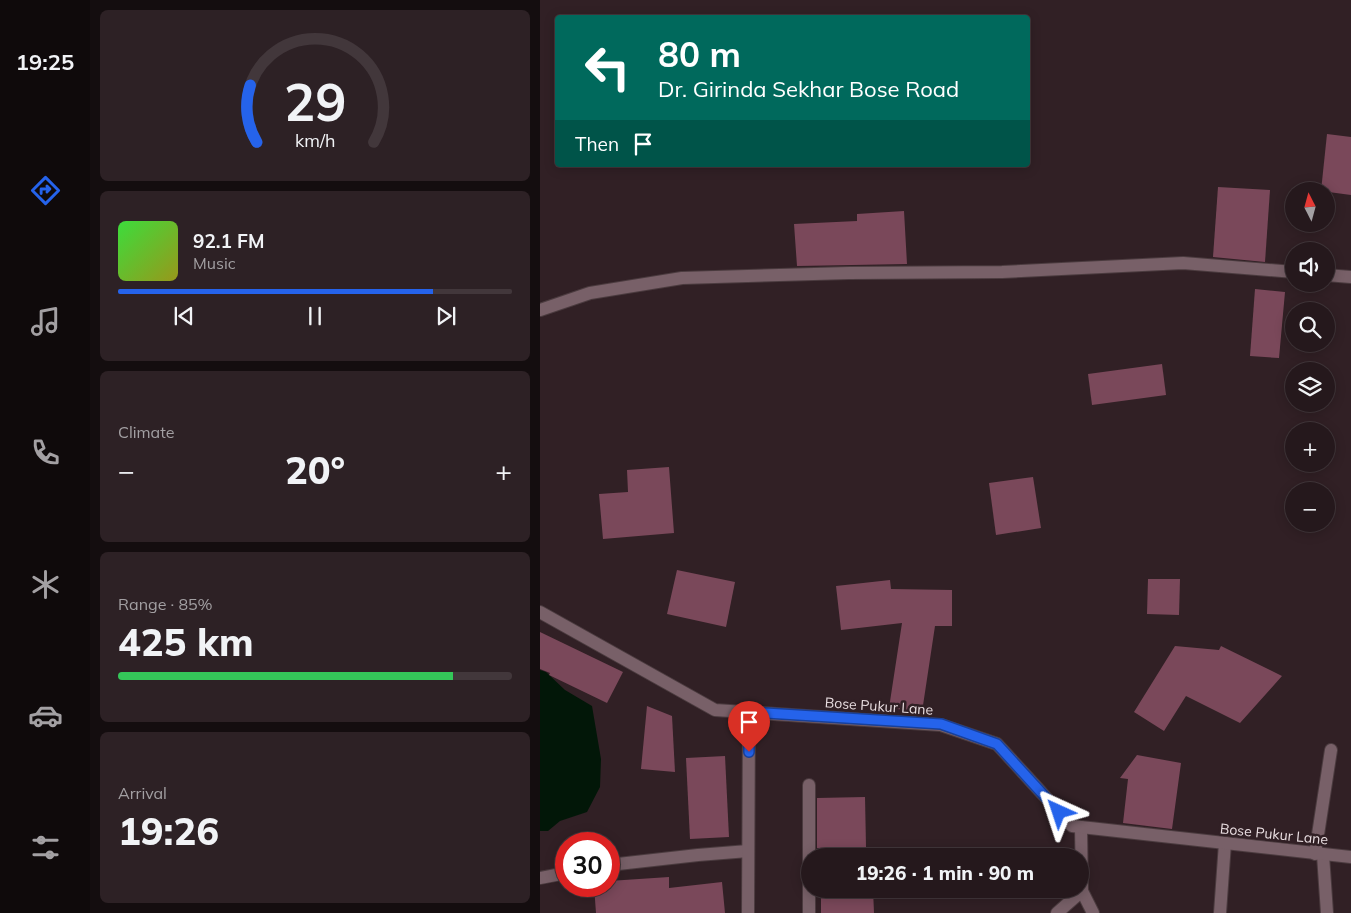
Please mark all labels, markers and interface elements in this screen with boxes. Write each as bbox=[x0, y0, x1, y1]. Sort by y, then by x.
text: 80 m bbox=[658, 32, 741, 76]
icon: left bbox=[575, 35, 640, 100]
text: 19:25 bbox=[16, 48, 74, 76]
text: 29 bbox=[284, 69, 346, 134]
text: Dr. Girinda Sekhar Bose Road bbox=[658, 75, 959, 103]
text: km/h bbox=[295, 129, 335, 151]
icon: arrive bbox=[629, 130, 657, 158]
text: Then bbox=[575, 132, 619, 156]
icon: directions bbox=[28, 173, 63, 208]
north arrow bbox=[1285, 182, 1335, 232]
map controls bbox=[1285, 182, 1335, 532]
text: 92.1 FM bbox=[193, 229, 265, 253]
button: sound bbox=[1285, 242, 1335, 292]
text: Music bbox=[193, 253, 236, 273]
icon: previous bbox=[170, 302, 198, 330]
icon: pause bbox=[301, 302, 329, 330]
icon: next bbox=[432, 302, 460, 330]
button: search bbox=[1285, 302, 1335, 352]
icon: music bbox=[28, 304, 63, 339]
button: layers bbox=[1285, 362, 1335, 412]
text: Climate bbox=[118, 422, 174, 442]
button: + bbox=[1285, 422, 1335, 472]
icon: phone bbox=[28, 435, 63, 470]
text: 20° bbox=[285, 446, 345, 494]
text: − bbox=[118, 453, 135, 488]
text: + bbox=[495, 453, 512, 488]
button: − bbox=[1285, 482, 1335, 532]
icon: climate bbox=[28, 567, 63, 602]
text: Range · 85% bbox=[118, 594, 213, 614]
text: 425 km bbox=[118, 618, 254, 666]
street label: Bose Pukur Lane bbox=[824, 693, 934, 719]
icon: car bbox=[28, 698, 63, 733]
pin bbox=[728, 701, 770, 752]
icon: arrive bbox=[735, 708, 763, 736]
text: Arrival bbox=[118, 783, 167, 803]
position arrow bbox=[1032, 785, 1084, 837]
text: 19:26 bbox=[118, 807, 219, 855]
street label: Bose Pukur Lane bbox=[1219, 819, 1329, 849]
icon: filters bbox=[28, 830, 63, 865]
speed limit sign: 30 bbox=[555, 832, 620, 897]
text: 19:26 · 1 min · 90 m bbox=[856, 861, 1034, 885]

